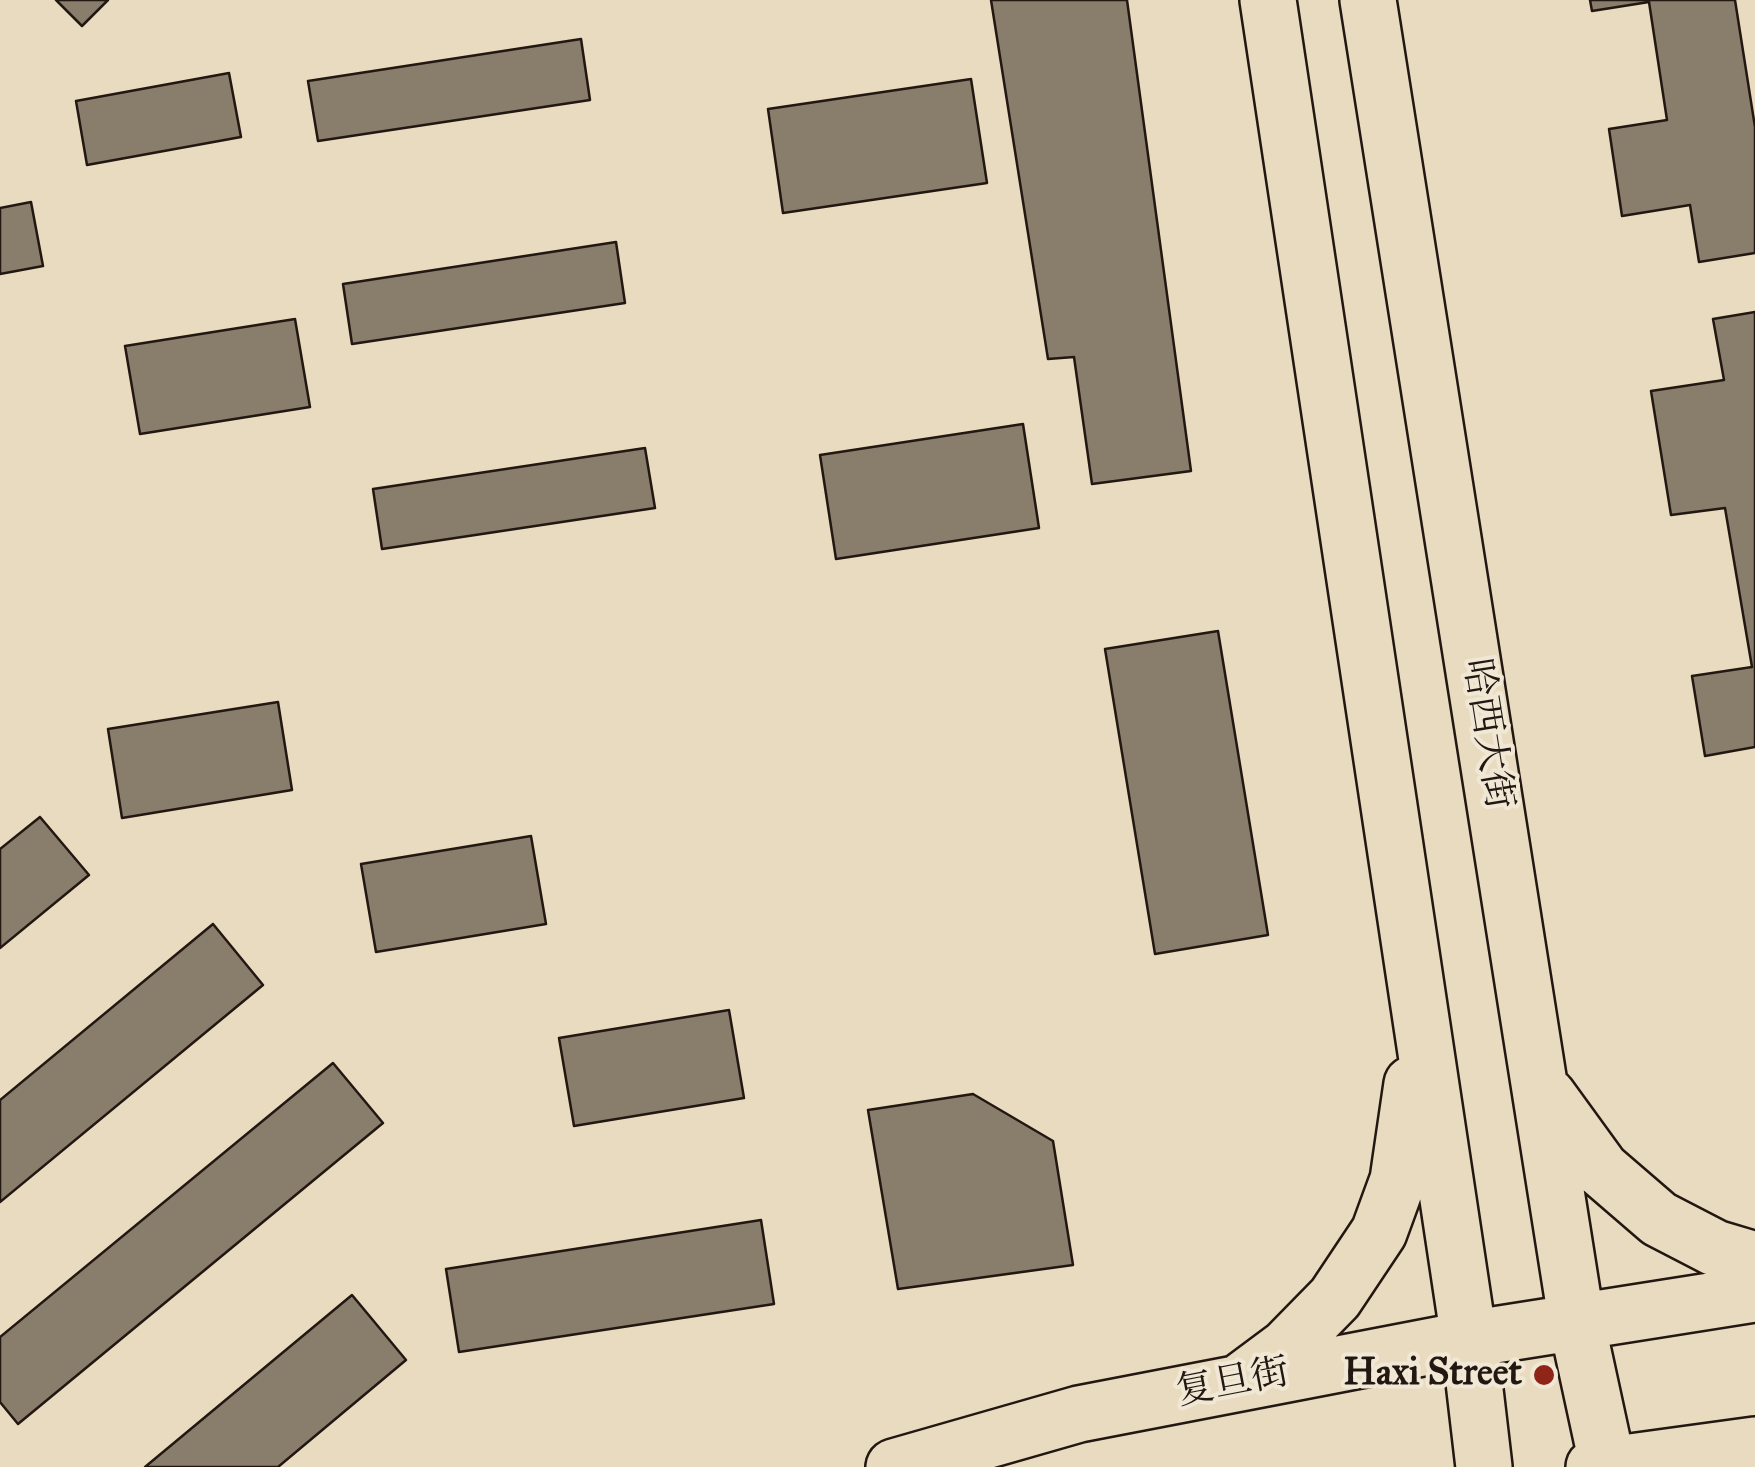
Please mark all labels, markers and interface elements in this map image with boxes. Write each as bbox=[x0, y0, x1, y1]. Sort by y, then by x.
street label: 哈西大街 bbox=[1452, 655, 1520, 813]
street label: 复旦街 bbox=[1173, 1351, 1293, 1417]
place label: Haxi Street bbox=[1343, 1352, 1522, 1398]
marker: Haxi Street bbox=[1531, 1362, 1557, 1388]

